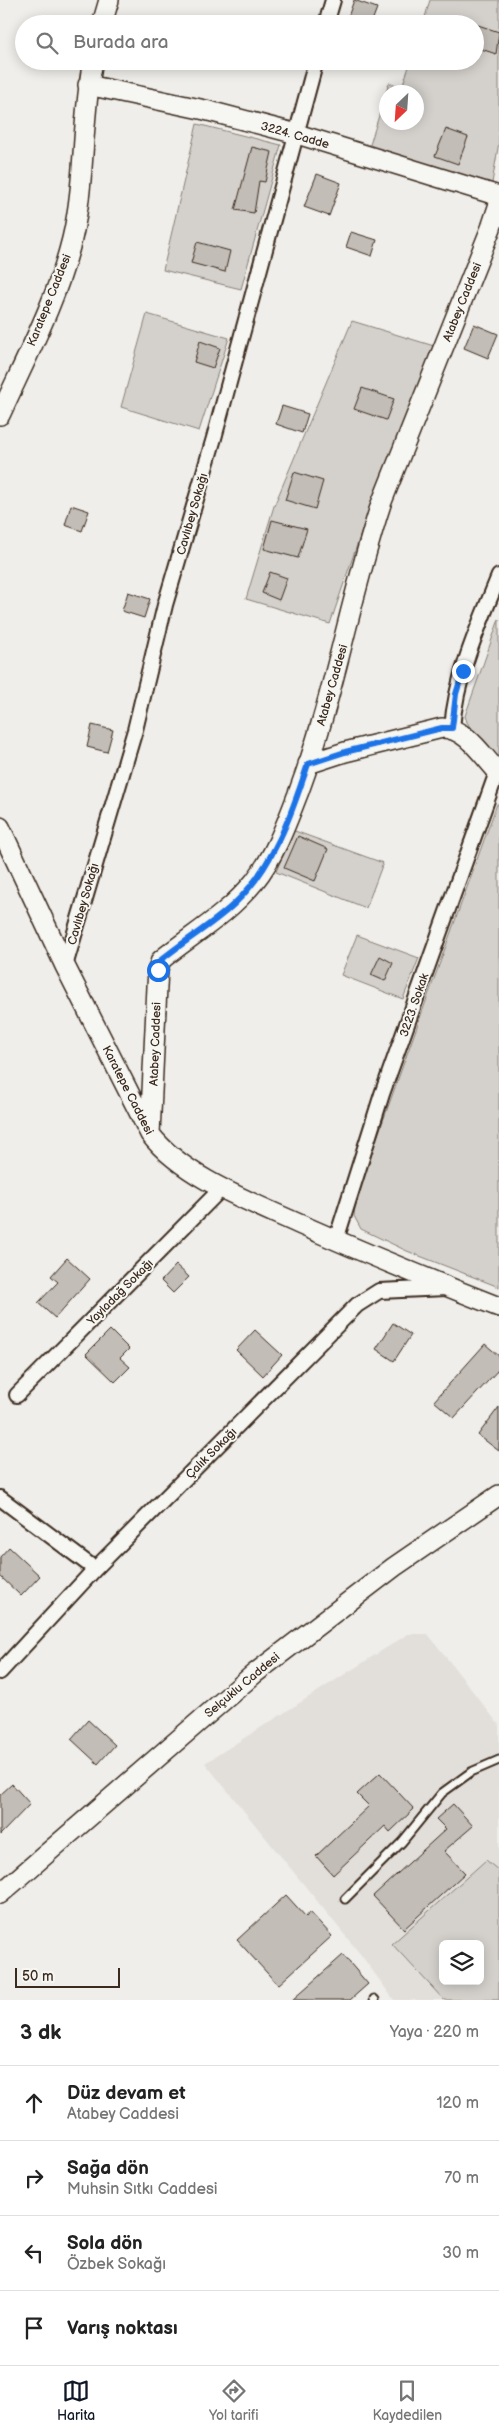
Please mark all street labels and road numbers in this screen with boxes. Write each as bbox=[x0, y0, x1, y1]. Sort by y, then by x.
street label: 3224. Cadde bbox=[259, 119, 331, 152]
street label: Karatepe Caddesi bbox=[24, 252, 75, 348]
street label: Atabey Caddesi bbox=[440, 260, 485, 344]
street label: Cavlıbey Sokağı bbox=[174, 471, 211, 557]
street label: Atabey Caddesi bbox=[314, 643, 351, 728]
street label: Cavlıbey Sokağı bbox=[65, 861, 102, 947]
street label: 3223. Sokak bbox=[397, 971, 432, 1039]
street label: Atabey Caddesi bbox=[147, 1002, 164, 1086]
street label: Karatepe Caddesi bbox=[99, 1043, 157, 1137]
street label: Yayladağ Sokağı bbox=[83, 1256, 157, 1329]
street label: Çalık Sokağı bbox=[183, 1425, 240, 1482]
street label: Selçuklu Caddesi bbox=[202, 1649, 283, 1721]

